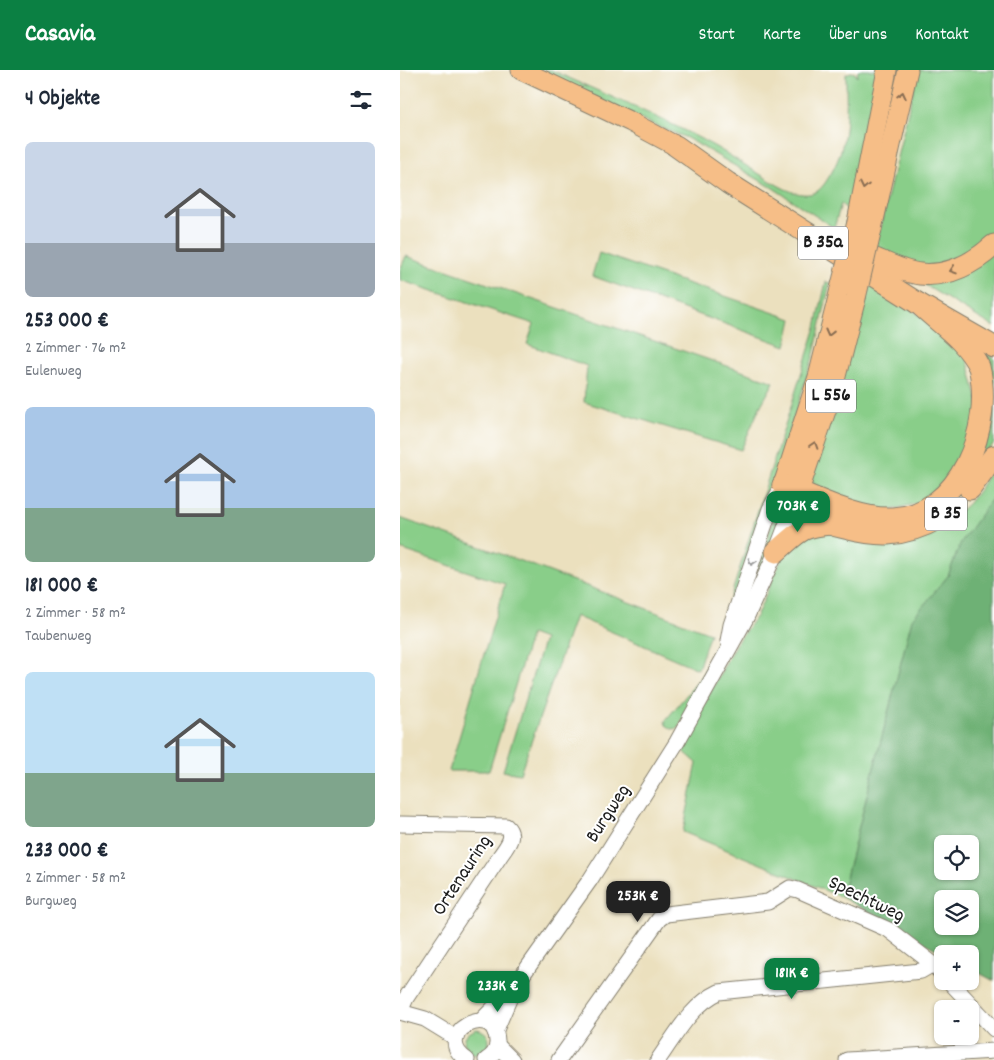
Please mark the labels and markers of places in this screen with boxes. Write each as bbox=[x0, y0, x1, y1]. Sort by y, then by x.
pin: 703K € bbox=[757, 490, 839, 533]
pin: 253K € bbox=[597, 880, 679, 923]
pin: 181K € bbox=[751, 958, 833, 1000]
pin: 233K € bbox=[457, 970, 539, 1013]

